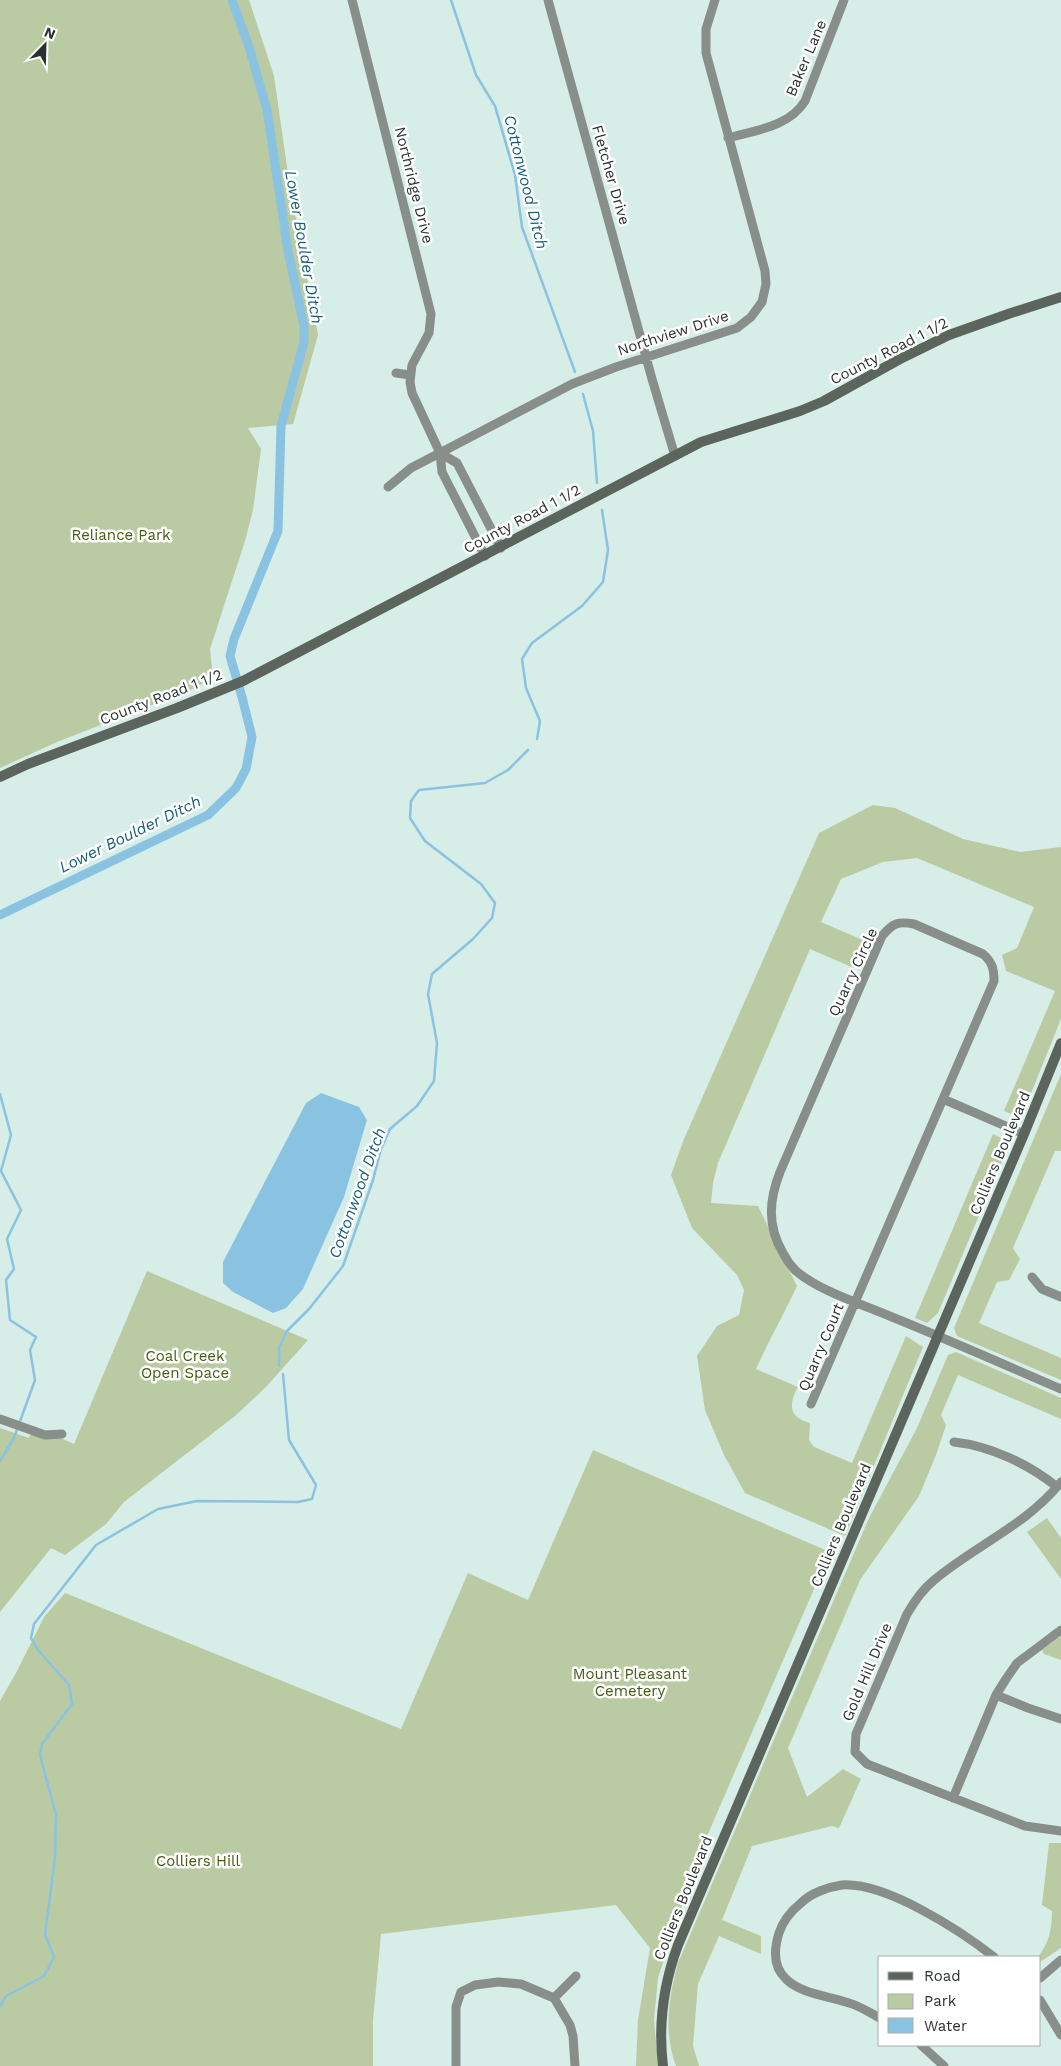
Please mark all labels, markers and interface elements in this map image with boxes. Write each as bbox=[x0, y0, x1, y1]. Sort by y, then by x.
street label: Baker Lane bbox=[782, 17, 830, 99]
north arrow bbox=[20, 20, 70, 70]
text: N bbox=[42, 24, 58, 42]
water label: Cottonwood Ditch bbox=[500, 113, 552, 251]
street label: Fletcher Drive bbox=[588, 123, 634, 227]
street label: Northridge Drive bbox=[391, 125, 437, 245]
water label: Lower Boulder Ditch bbox=[281, 169, 327, 325]
street label: Northview Drive bbox=[615, 307, 731, 359]
street label: County Road 1 1/2 bbox=[827, 314, 951, 388]
street label: County Road 1 1/2 bbox=[460, 481, 584, 557]
park label: Reliance Park bbox=[71, 526, 171, 544]
street label: County Road 1 1/2 bbox=[97, 665, 225, 729]
water label: Lower Boulder Ditch bbox=[56, 791, 204, 877]
street label: Quarry Circle bbox=[825, 925, 881, 1019]
street label: Colliers Boulevard bbox=[966, 1089, 1034, 1217]
water label: Cottonwood Ditch bbox=[325, 1125, 389, 1261]
street label: Quarry Court bbox=[794, 1299, 848, 1394]
park label: Coal Creek Open Space bbox=[141, 1347, 229, 1382]
street label: Colliers Boulevard bbox=[807, 1461, 875, 1589]
street label: Gold Hill Drive bbox=[838, 1620, 896, 1724]
park label: Mount Pleasant Cemetery bbox=[573, 1665, 688, 1700]
street label: Colliers Boulevard bbox=[650, 1833, 716, 1963]
park label: Colliers Hill bbox=[156, 1852, 240, 1870]
legend bbox=[878, 1956, 1041, 2046]
text: Road bbox=[924, 1967, 961, 1985]
text: Park bbox=[924, 1992, 957, 2010]
text: Water bbox=[924, 2017, 967, 2035]

